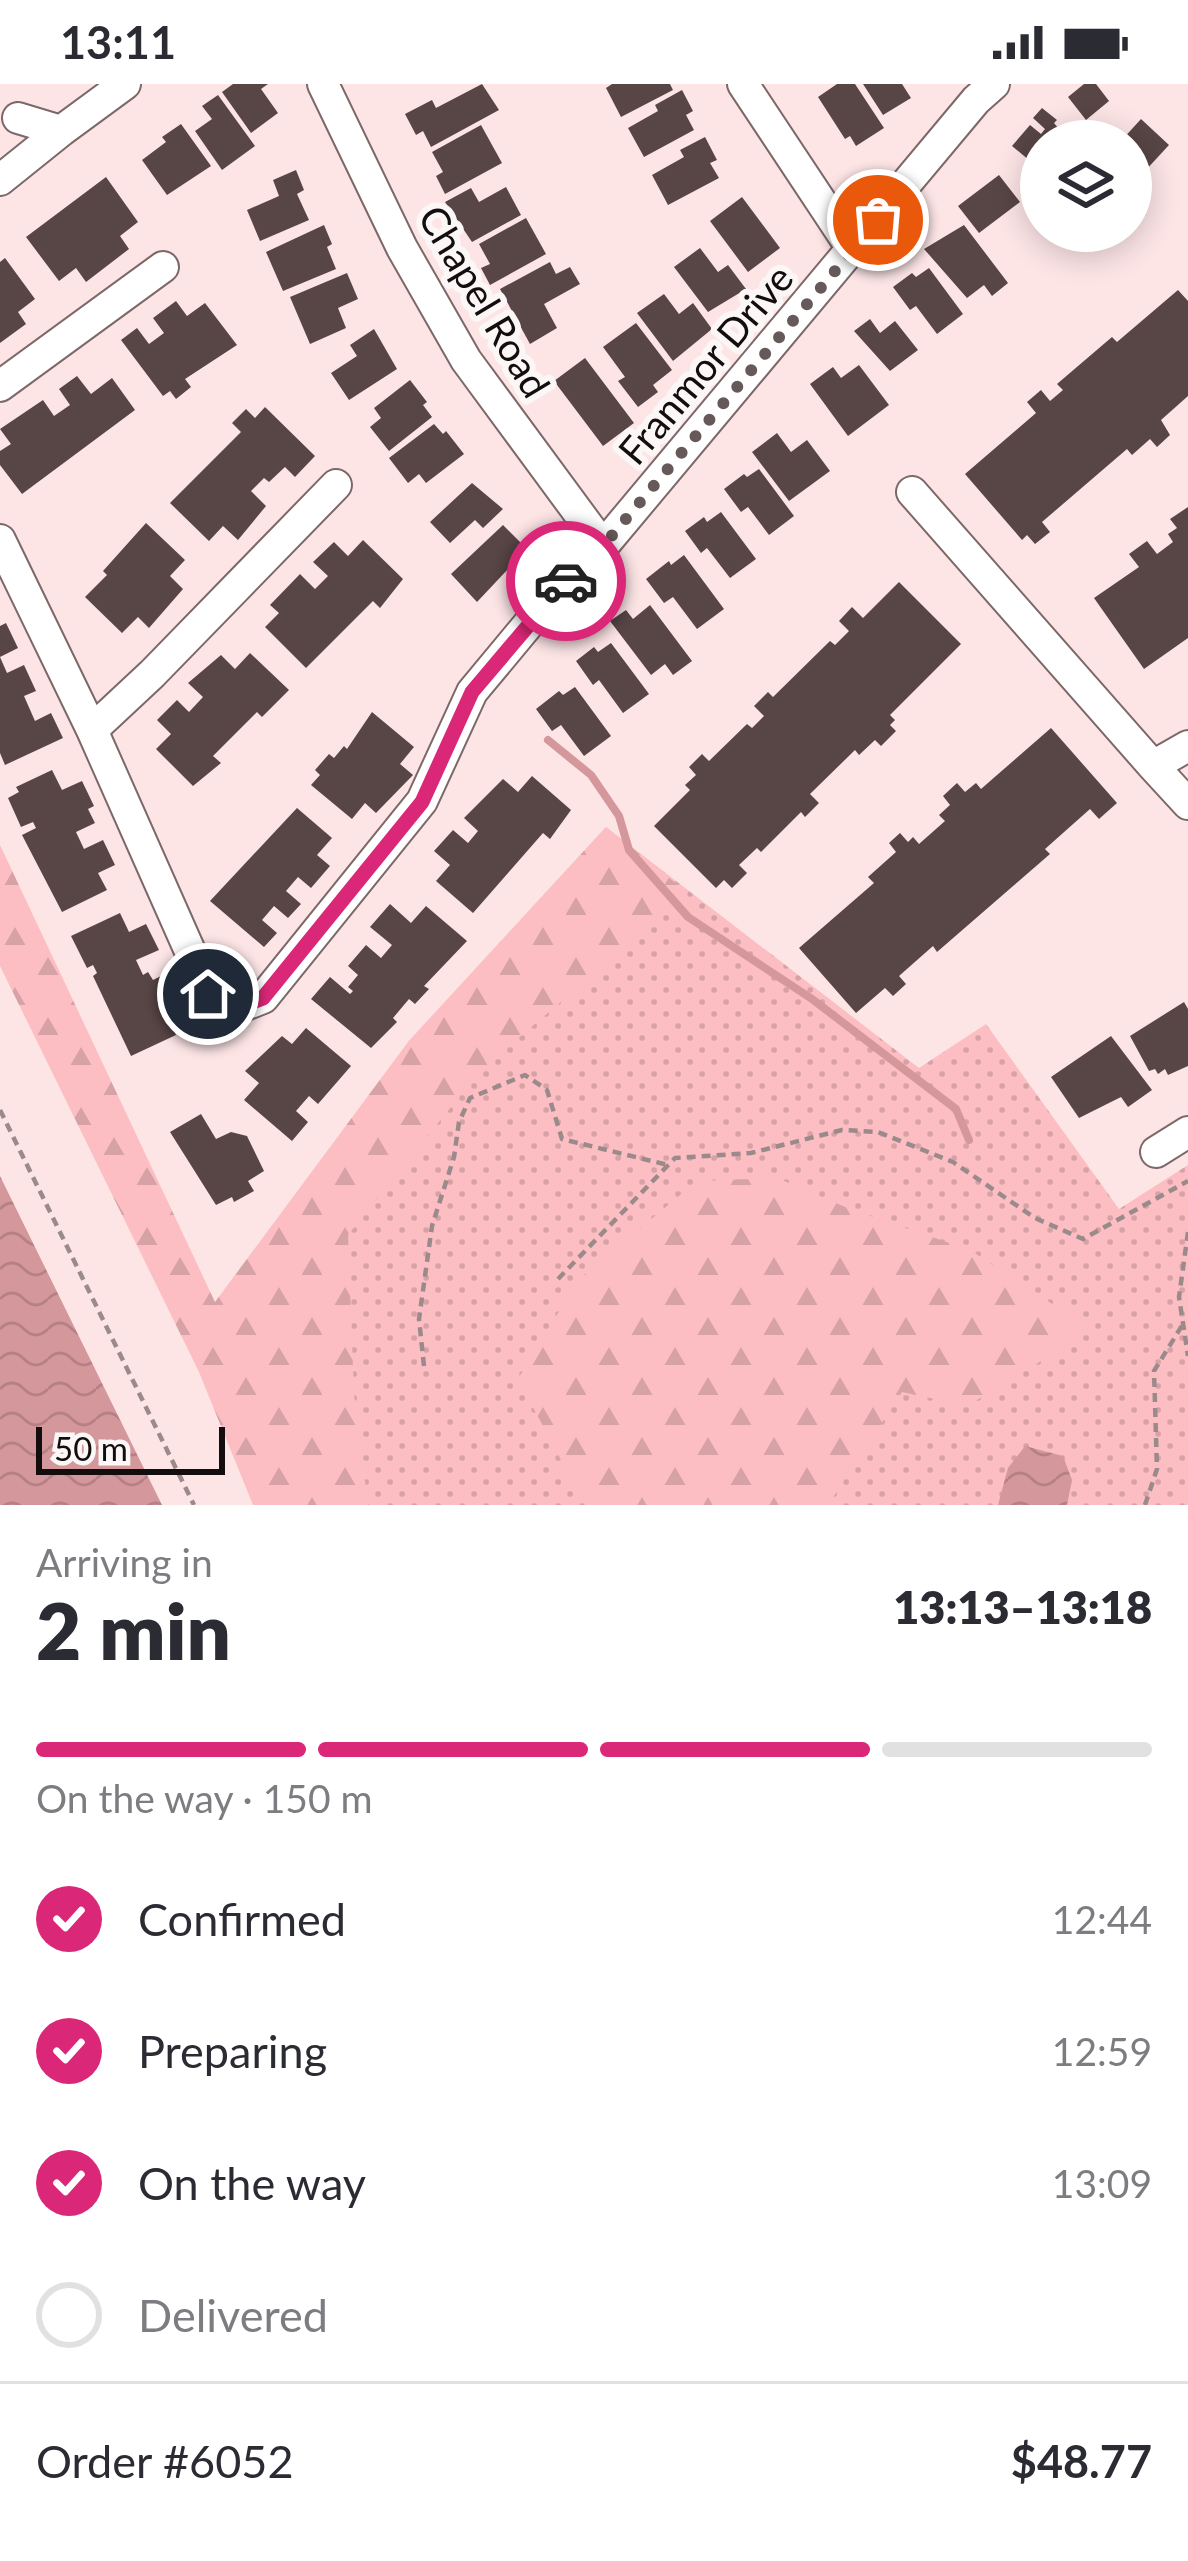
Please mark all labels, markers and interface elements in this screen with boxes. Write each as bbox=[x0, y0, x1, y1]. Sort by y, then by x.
text: 13:11 bbox=[60, 15, 176, 69]
map controls bbox=[1020, 120, 1152, 252]
button: layers bbox=[1020, 120, 1152, 252]
pin bbox=[827, 169, 929, 271]
icon: bag bbox=[845, 187, 911, 253]
street label: Chapel Road bbox=[410, 197, 560, 405]
street label: Franmor Drive bbox=[608, 255, 802, 473]
courier bbox=[506, 521, 626, 641]
icon: car bbox=[533, 548, 599, 614]
pin bbox=[157, 943, 259, 1045]
icon: home bbox=[175, 961, 241, 1027]
scale bar bbox=[36, 1421, 225, 1474]
text: 50 m bbox=[54, 1428, 128, 1468]
text: Arriving in bbox=[36, 1539, 213, 1585]
text: 13:13–13:18 bbox=[893, 1580, 1152, 1634]
text: 2 min bbox=[36, 1583, 231, 1677]
text: On the way · 150 m bbox=[36, 1775, 373, 1821]
icon: check bbox=[36, 1886, 102, 1952]
text: Confirmed bbox=[138, 1892, 346, 1946]
text: 12:44 bbox=[1052, 1896, 1152, 1942]
icon: check bbox=[36, 2018, 102, 2084]
text: Preparing bbox=[138, 2024, 327, 2078]
text: 12:59 bbox=[1052, 2028, 1152, 2074]
icon: check bbox=[36, 2150, 102, 2216]
text: On the way bbox=[138, 2156, 366, 2210]
text: 13:09 bbox=[1052, 2160, 1152, 2206]
text: Delivered bbox=[138, 2288, 328, 2342]
text: Order #6052 bbox=[36, 2434, 294, 2488]
text: $48.77 bbox=[1011, 2434, 1152, 2488]

